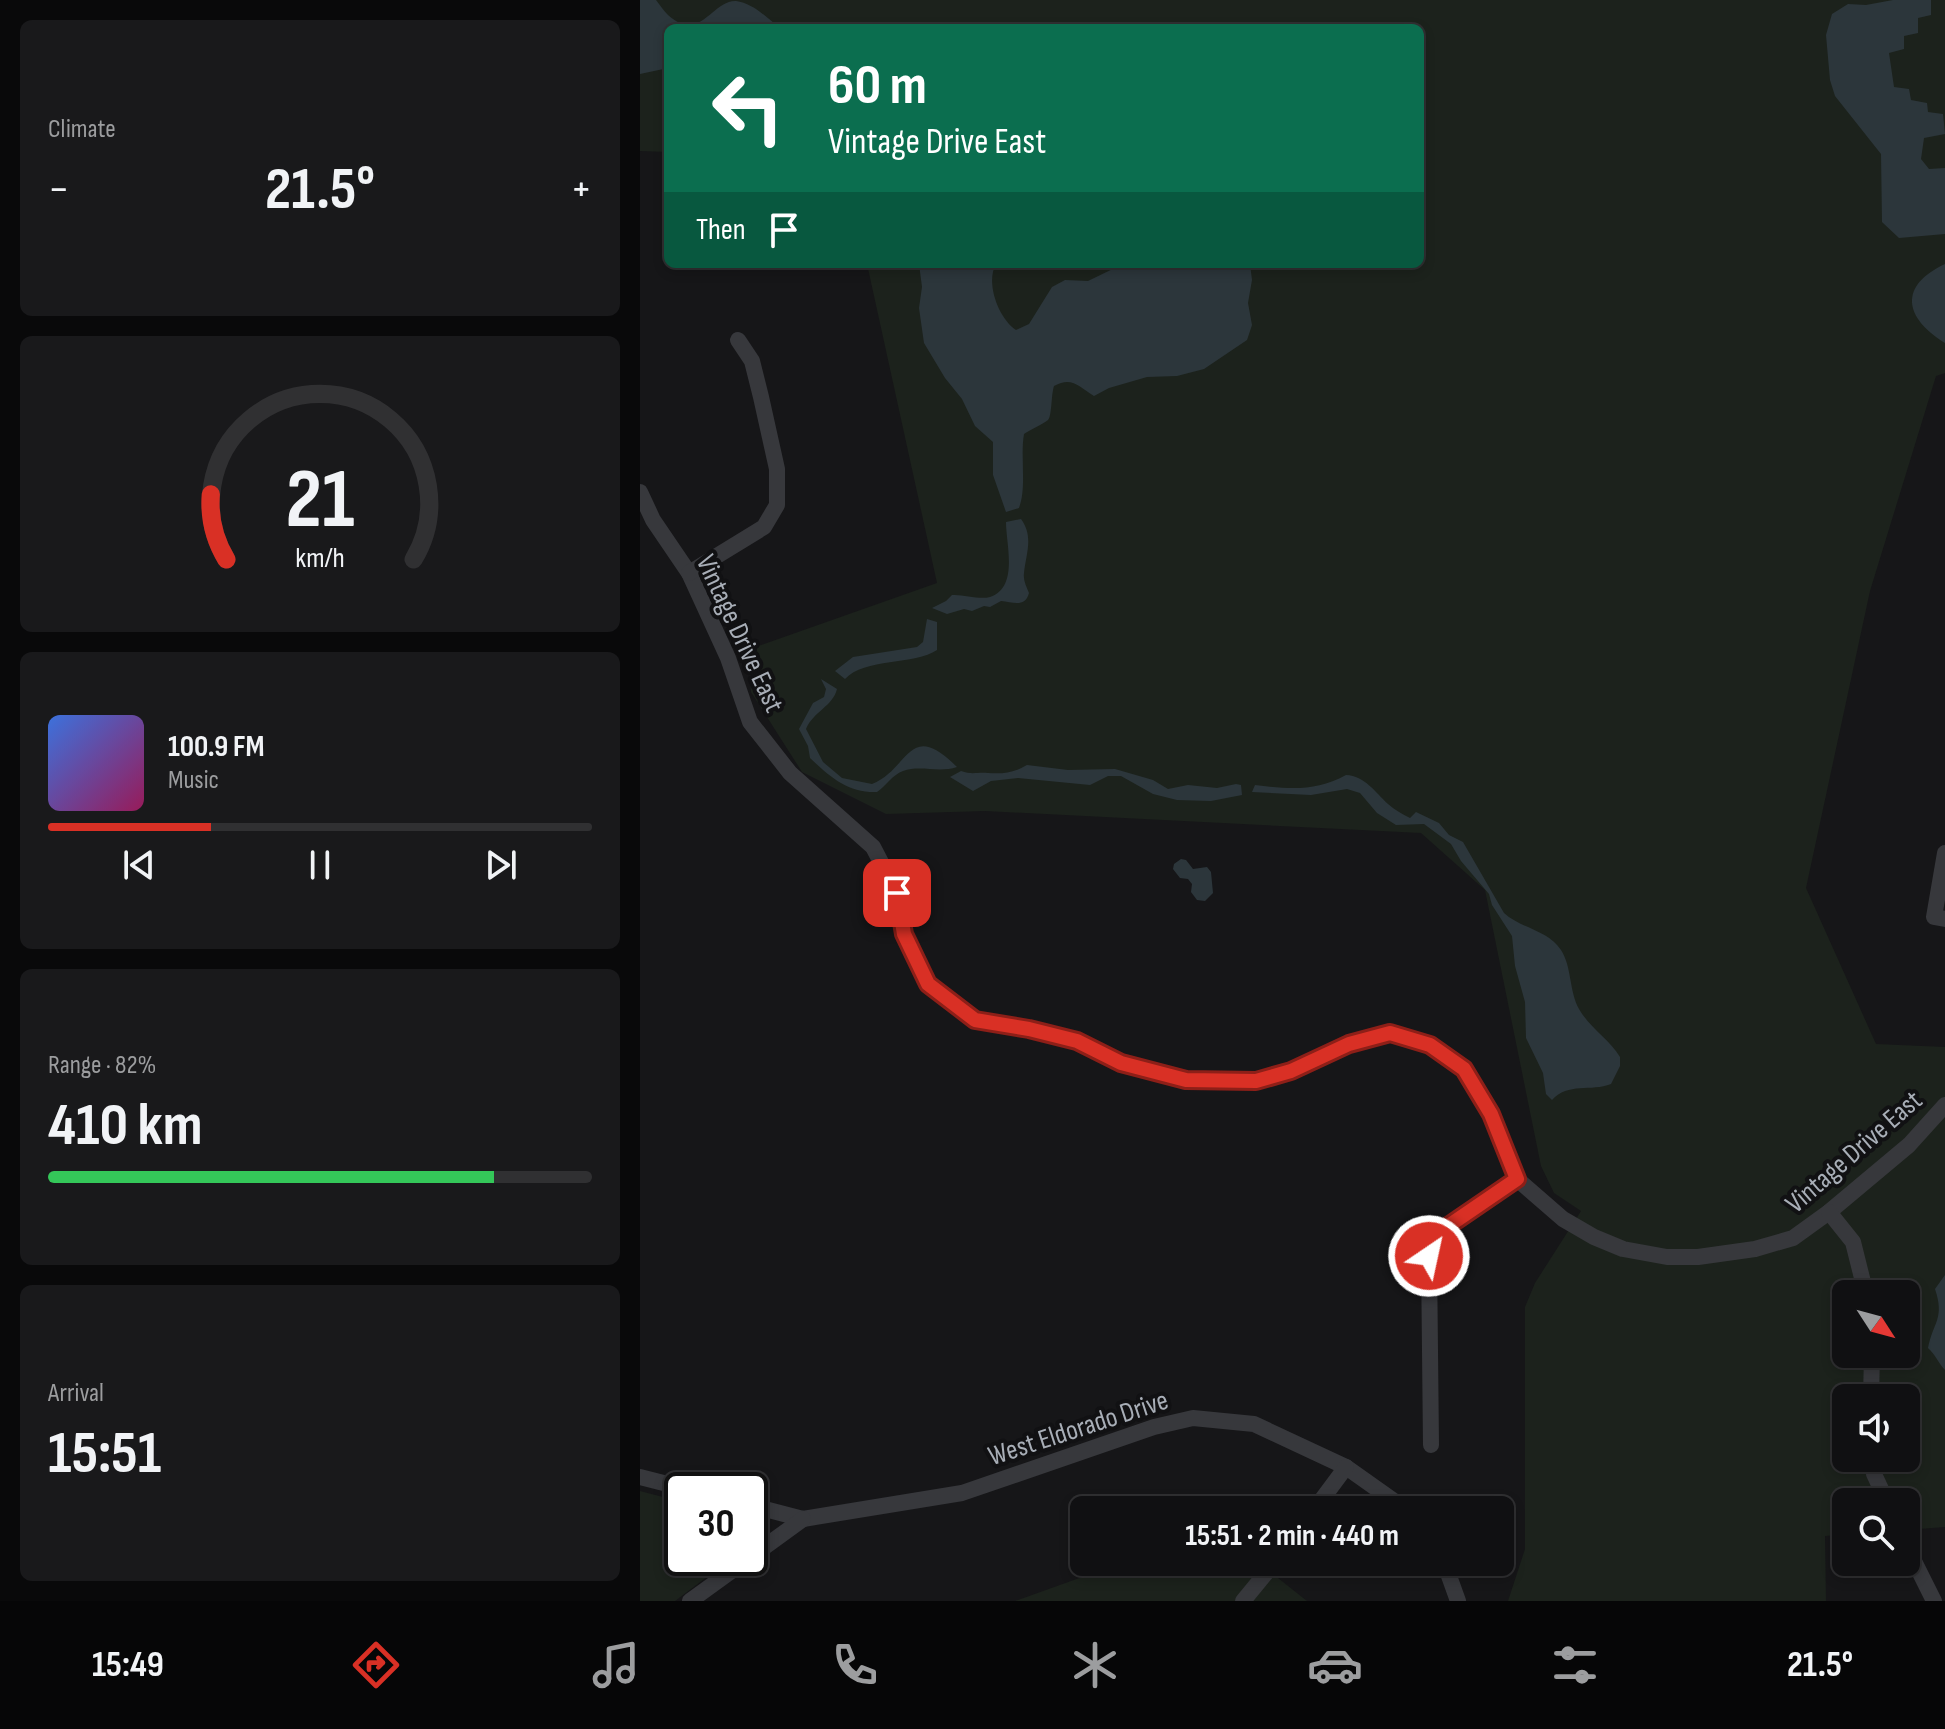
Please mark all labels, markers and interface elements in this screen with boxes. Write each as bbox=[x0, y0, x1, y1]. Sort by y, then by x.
text: 60 m bbox=[828, 53, 927, 120]
icon: left bbox=[696, 56, 800, 160]
text: Climate bbox=[48, 114, 116, 145]
text: Vintage Drive East bbox=[828, 121, 1046, 164]
text: 21.5° bbox=[265, 154, 375, 226]
text: − bbox=[48, 163, 70, 216]
text: + bbox=[570, 163, 592, 216]
icon: arrive bbox=[762, 208, 806, 252]
text: Then bbox=[696, 212, 746, 248]
text: 21 bbox=[285, 451, 355, 551]
text: km/h bbox=[295, 541, 345, 576]
street label: Vintage Drive East bbox=[689, 550, 790, 718]
text: 100.9 FM bbox=[168, 729, 264, 765]
text: Music bbox=[168, 765, 219, 796]
icon: previous bbox=[117, 843, 161, 887]
icon: pause bbox=[298, 843, 342, 887]
icon: next bbox=[479, 843, 523, 887]
pin bbox=[863, 859, 931, 927]
icon: arrive bbox=[875, 871, 919, 915]
text: Range · 82% bbox=[48, 1050, 156, 1081]
street label: Vintage Drive East bbox=[1779, 1084, 1929, 1220]
text: 410 km bbox=[48, 1090, 203, 1162]
position arrow bbox=[1387, 1214, 1471, 1298]
north arrow bbox=[1832, 1280, 1920, 1368]
map controls bbox=[1832, 1280, 1920, 1576]
text: Arrival bbox=[48, 1378, 104, 1409]
street label: West Eldorado Drive bbox=[984, 1384, 1173, 1473]
button: sound bbox=[1832, 1384, 1920, 1472]
text: 15:51 bbox=[48, 1418, 161, 1490]
speed limit sign: 30 bbox=[664, 1472, 768, 1576]
button: search bbox=[1832, 1488, 1920, 1576]
text: 15:51 · 2 min · 440 m bbox=[1185, 1518, 1399, 1554]
icon: directions bbox=[348, 1637, 404, 1693]
icon: music bbox=[588, 1637, 644, 1693]
icon: phone bbox=[827, 1637, 883, 1693]
icon: climate bbox=[1067, 1637, 1123, 1693]
icon: car bbox=[1307, 1637, 1363, 1693]
icon: filters bbox=[1547, 1637, 1603, 1693]
text: 15:49 bbox=[92, 1644, 164, 1687]
text: 21.5° bbox=[1787, 1644, 1853, 1687]

